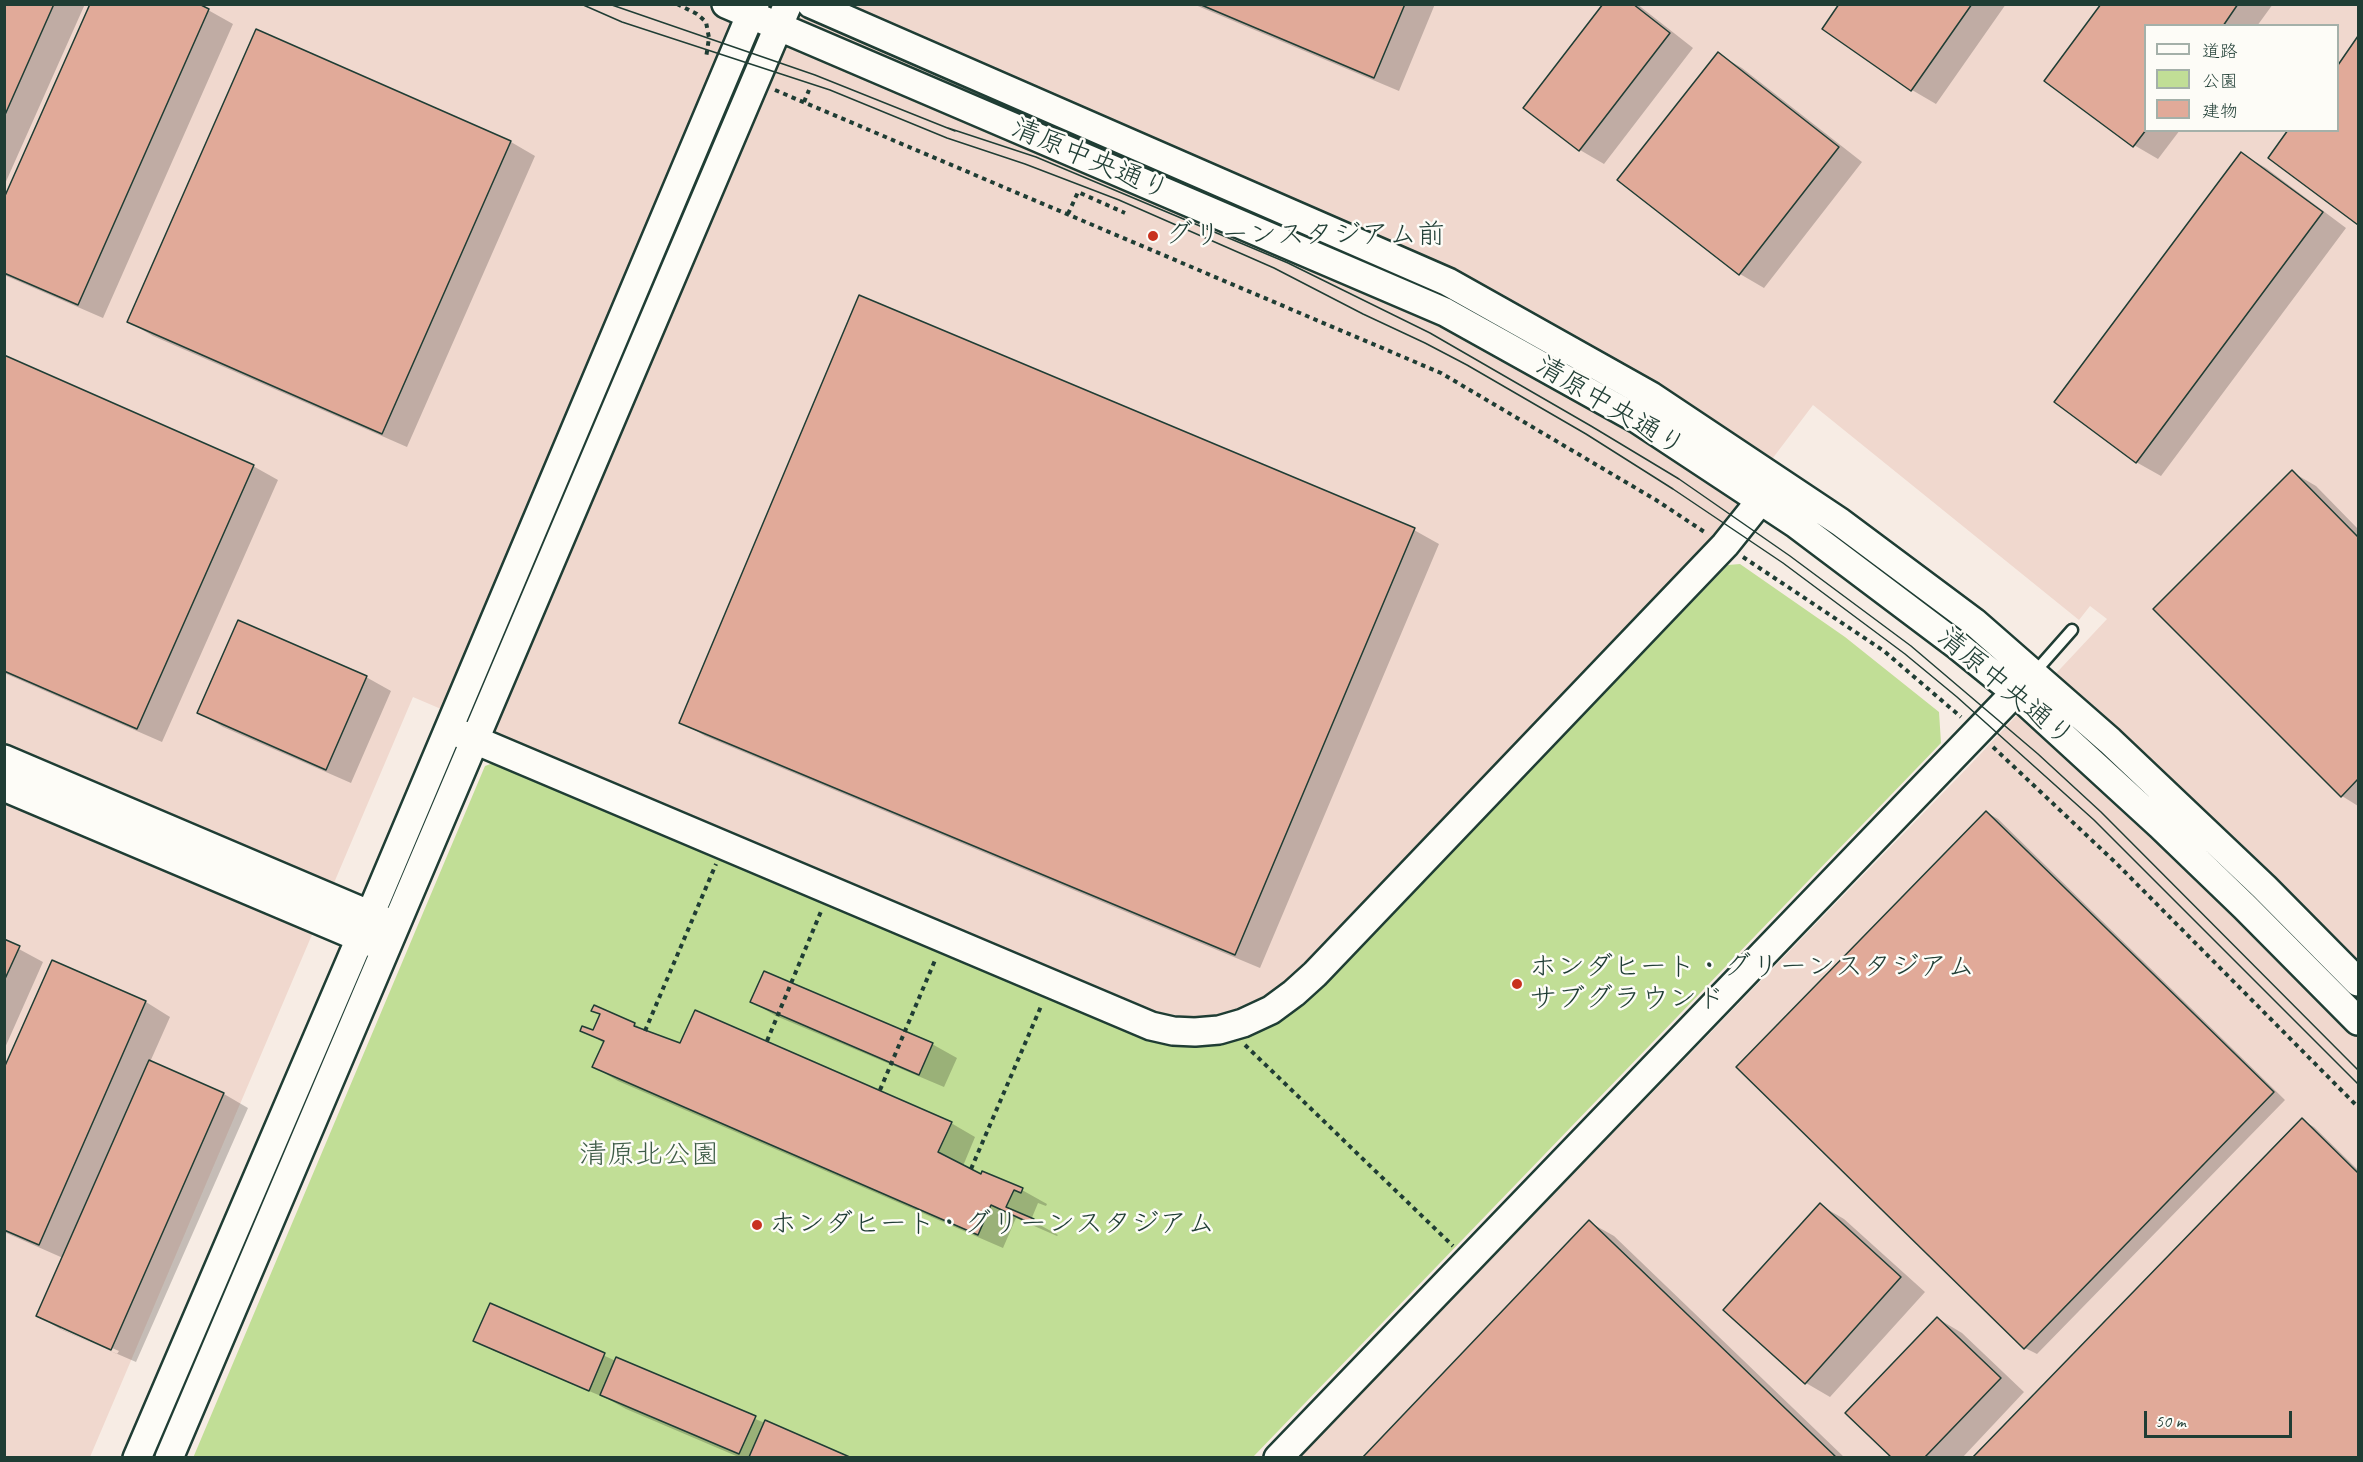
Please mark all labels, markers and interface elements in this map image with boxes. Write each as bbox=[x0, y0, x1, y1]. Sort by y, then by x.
legend bbox=[2144, 24, 2339, 132]
text: 道路 bbox=[2202, 40, 2238, 62]
text: 公園 bbox=[2202, 70, 2238, 92]
text: 建物 bbox=[2202, 100, 2238, 122]
street label: 清原中央通り bbox=[1006, 112, 1174, 208]
place label: グリーンスタジアム前 bbox=[1165, 219, 1445, 253]
marker: グリーンスタジアム前 bbox=[1146, 229, 1160, 243]
street label: 清原中央通り bbox=[1529, 349, 1691, 465]
street label: 清原中央通り bbox=[1930, 621, 2080, 755]
place label: ホンダヒート・グリーンスタジアム サブグラウンド bbox=[1529, 951, 1975, 1017]
marker: ホンダヒート・グリーンスタジアム サブグラウンド bbox=[1510, 977, 1524, 991]
park label: 清原北公園 bbox=[579, 1139, 719, 1173]
place label: ホンダヒート・グリーンスタジアム bbox=[769, 1208, 1215, 1242]
marker: ホンダヒート・グリーンスタジアム bbox=[750, 1218, 764, 1232]
scale bar bbox=[2147, 1399, 2296, 1437]
text: 50 m bbox=[2155, 1410, 2186, 1432]

